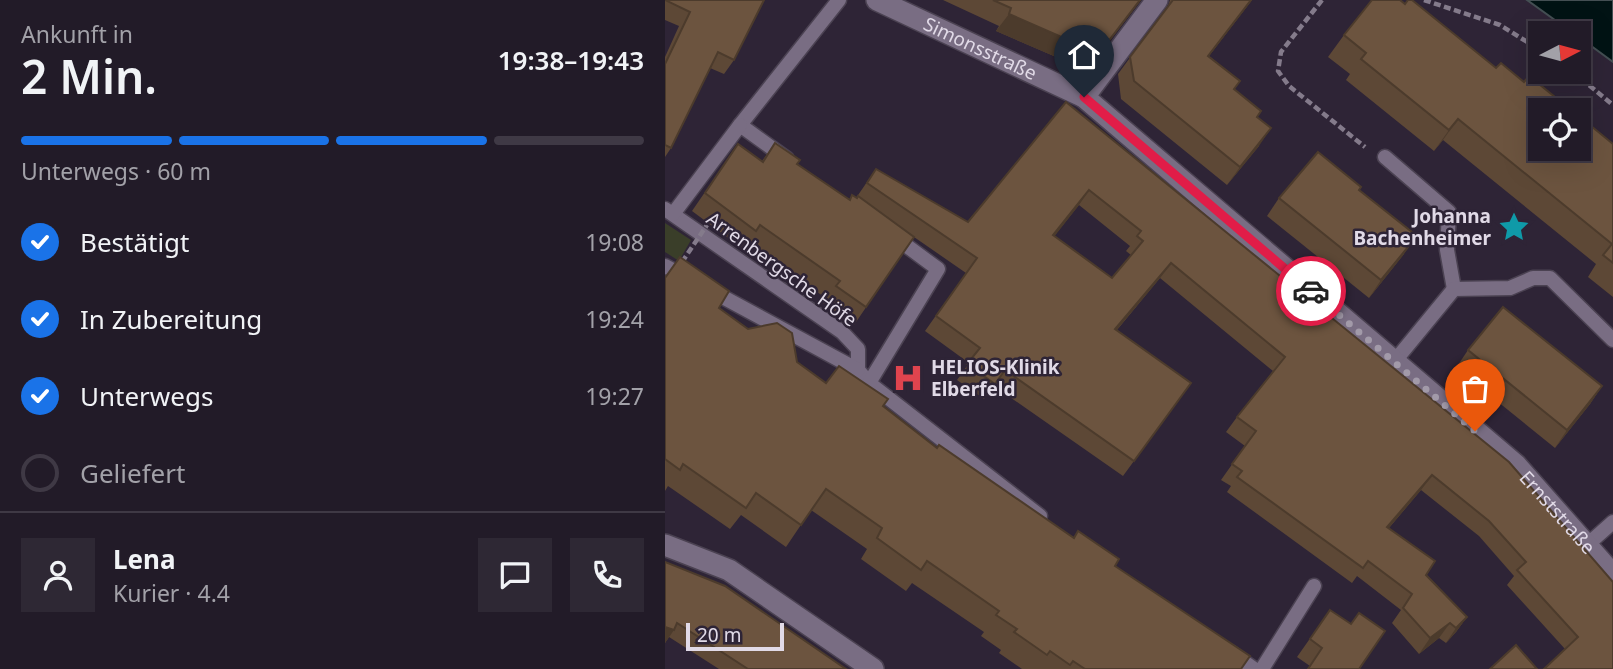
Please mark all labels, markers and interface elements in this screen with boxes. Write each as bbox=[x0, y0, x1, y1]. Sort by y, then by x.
street label: Simonsstraße bbox=[919, 11, 1041, 86]
text: Ankunft in bbox=[21, 18, 133, 50]
north arrow bbox=[1528, 21, 1591, 84]
map controls bbox=[1528, 21, 1591, 161]
pin bbox=[1054, 25, 1114, 97]
icon: home bbox=[1065, 36, 1103, 74]
text: 19:38–19:43 bbox=[498, 42, 644, 78]
text: 2 Min. bbox=[21, 45, 157, 107]
button: locate bbox=[1528, 98, 1591, 161]
text: Unterwegs · 60 m bbox=[21, 155, 211, 187]
place label: Johanna Bachenheimer bbox=[1353, 203, 1491, 251]
street label: Arrenbergsche Höfe bbox=[702, 206, 862, 332]
place icon: Johanna Bachenheimer bbox=[1497, 210, 1531, 244]
icon: check bbox=[21, 223, 59, 261]
text: Bestätigt bbox=[80, 224, 189, 260]
text: 19:08 bbox=[585, 226, 644, 258]
courier bbox=[1276, 256, 1346, 326]
icon: car bbox=[1292, 272, 1330, 310]
icon: check bbox=[21, 300, 59, 338]
text: In Zubereitung bbox=[80, 301, 262, 337]
text: 19:24 bbox=[585, 303, 644, 335]
place label: HELIOS-Klinik Elberfeld bbox=[931, 354, 1060, 402]
pin bbox=[1445, 359, 1505, 431]
hospital icon: HELIOS-Klinik Elberfeld bbox=[891, 361, 925, 395]
icon: bag bbox=[1456, 370, 1494, 408]
icon: check bbox=[21, 377, 59, 415]
text: Unterwegs bbox=[80, 378, 213, 414]
text: 19:27 bbox=[585, 380, 644, 412]
text: Geliefert bbox=[80, 455, 185, 491]
street label: Ernststraße bbox=[1514, 465, 1601, 559]
button: person bbox=[21, 538, 95, 612]
button: chat bbox=[478, 538, 552, 612]
button: phone bbox=[570, 538, 644, 612]
text: Lena bbox=[113, 541, 176, 577]
text: Kurier · 4.4 bbox=[113, 577, 230, 609]
scale bar bbox=[686, 620, 784, 652]
text: 20 m bbox=[697, 622, 741, 648]

